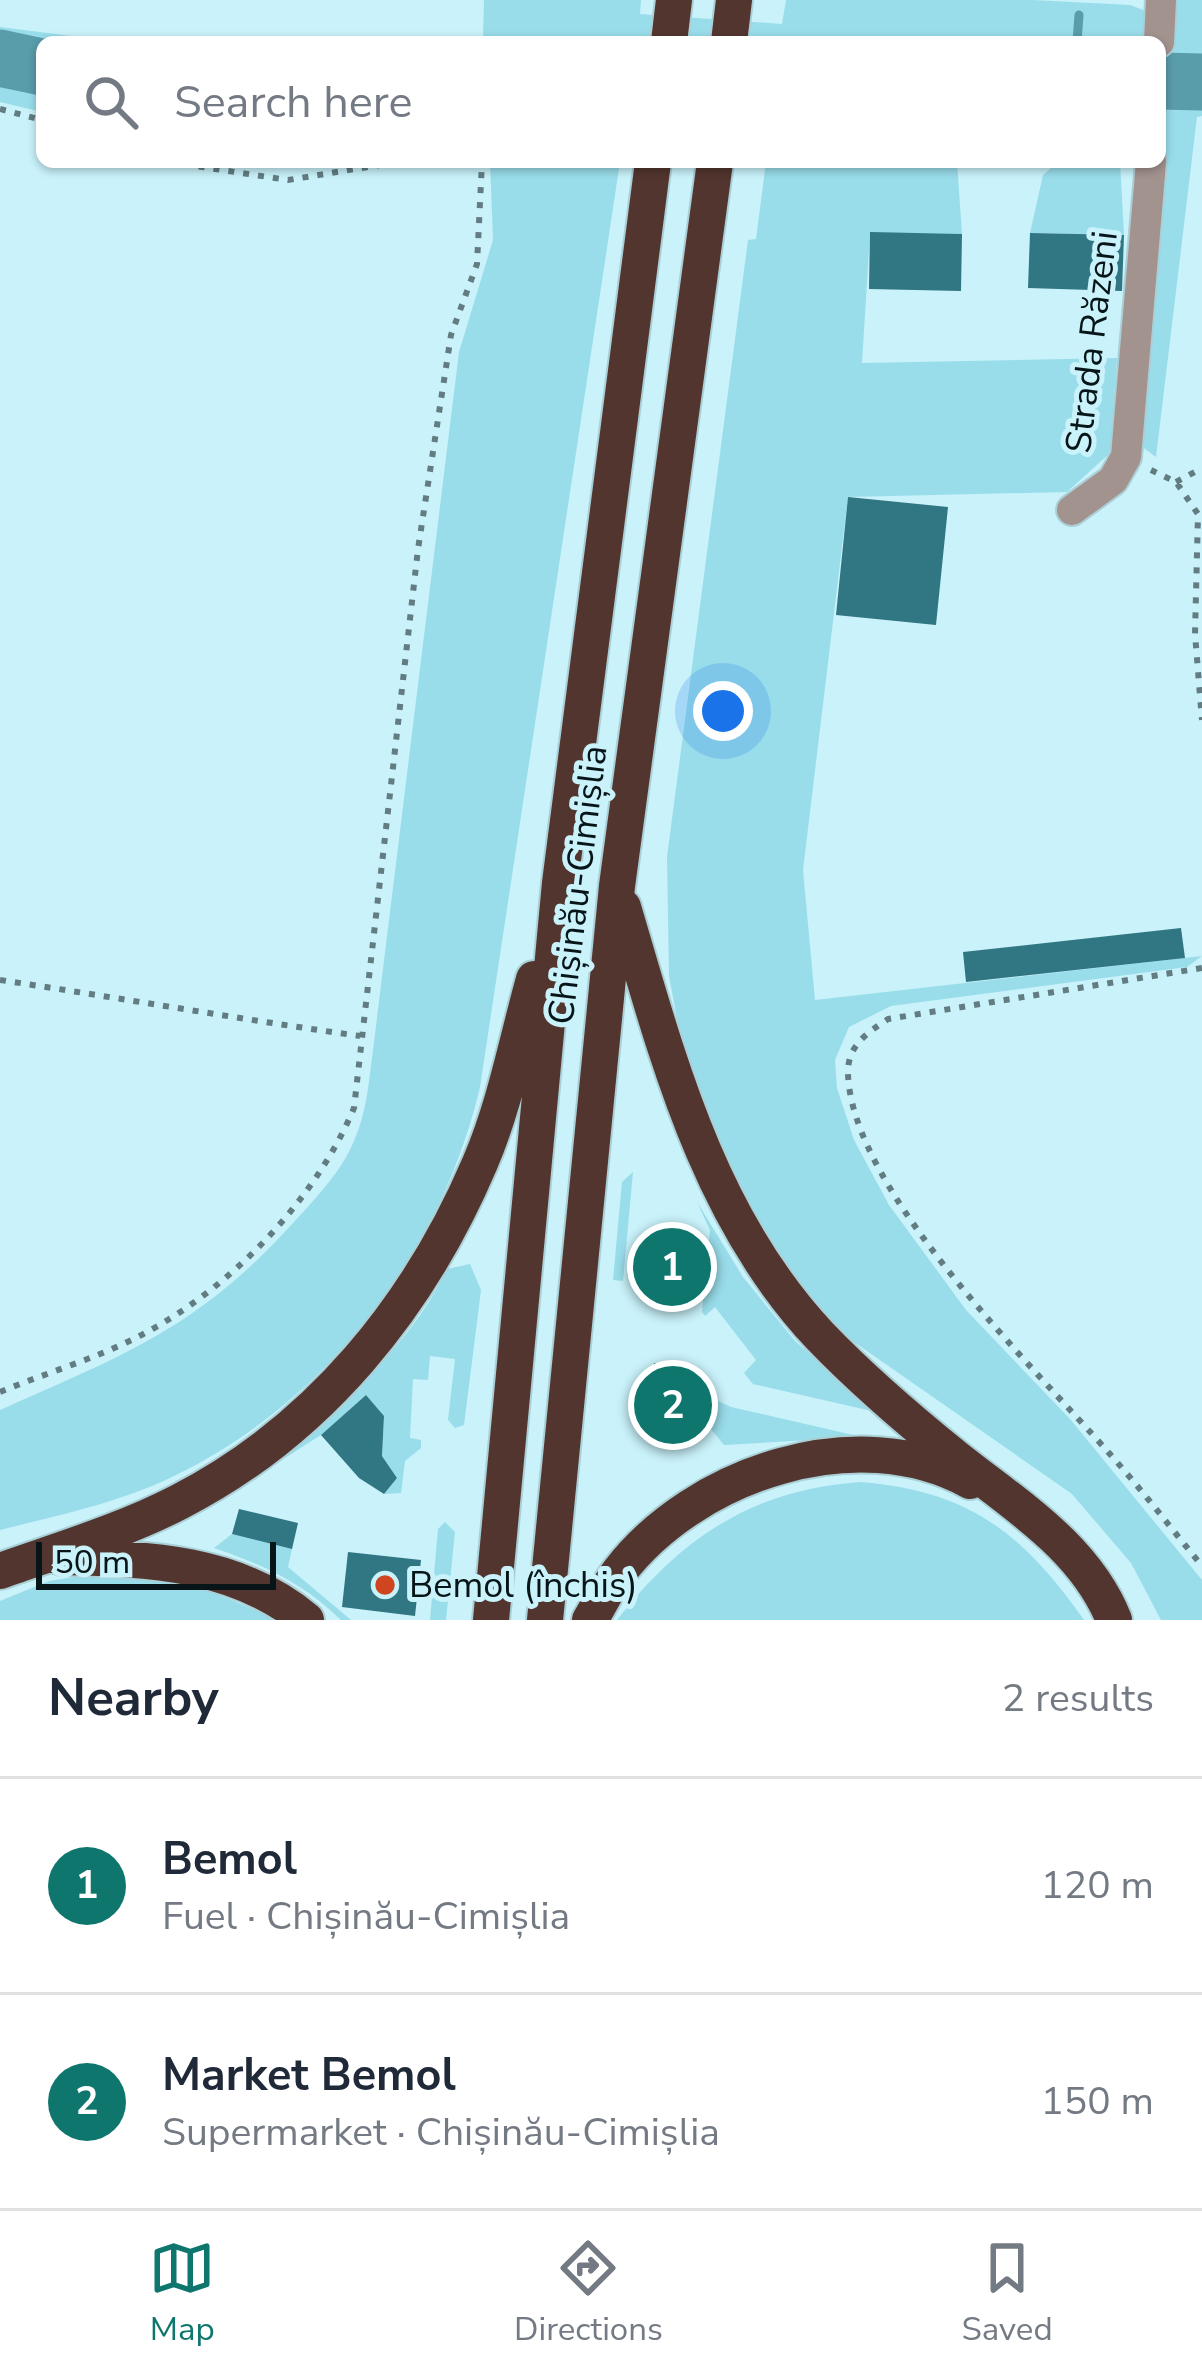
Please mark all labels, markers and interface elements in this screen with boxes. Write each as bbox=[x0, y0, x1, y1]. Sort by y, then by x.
search box bbox=[36, 36, 1166, 168]
icon: search bbox=[78, 69, 144, 135]
text: Search here bbox=[174, 72, 413, 133]
street label: Strada Răzeni bbox=[1054, 228, 1130, 456]
your location bbox=[693, 681, 753, 741]
street label: Chișinău-Cimișlia bbox=[537, 743, 619, 1027]
pin: 1 bbox=[633, 1222, 711, 1312]
pin: 2 bbox=[634, 1360, 712, 1450]
scale bar bbox=[36, 1536, 276, 1589]
text: 50 m bbox=[54, 1540, 130, 1585]
place label: Bemol (închis) bbox=[409, 1561, 638, 1610]
marker: Bemol (închis) bbox=[372, 1572, 398, 1598]
text: Nearby bbox=[48, 1663, 219, 1733]
text: 2 results bbox=[1002, 1672, 1154, 1725]
text: Bemol bbox=[162, 1829, 297, 1890]
text: 1 bbox=[75, 1859, 99, 1912]
text: 120 m bbox=[1040, 1859, 1154, 1912]
text: Fuel · Chișinău-Cimișlia bbox=[162, 1890, 570, 1943]
text: Market Bemol bbox=[162, 2045, 456, 2106]
text: 2 bbox=[75, 2075, 99, 2128]
text: 150 m bbox=[1040, 2075, 1154, 2128]
text: Supermarket · Chișinău-Cimișlia bbox=[162, 2106, 720, 2159]
tab: Map bbox=[149, 2235, 215, 2352]
tab: Directions bbox=[514, 2235, 663, 2352]
tab: Saved bbox=[961, 2235, 1053, 2352]

